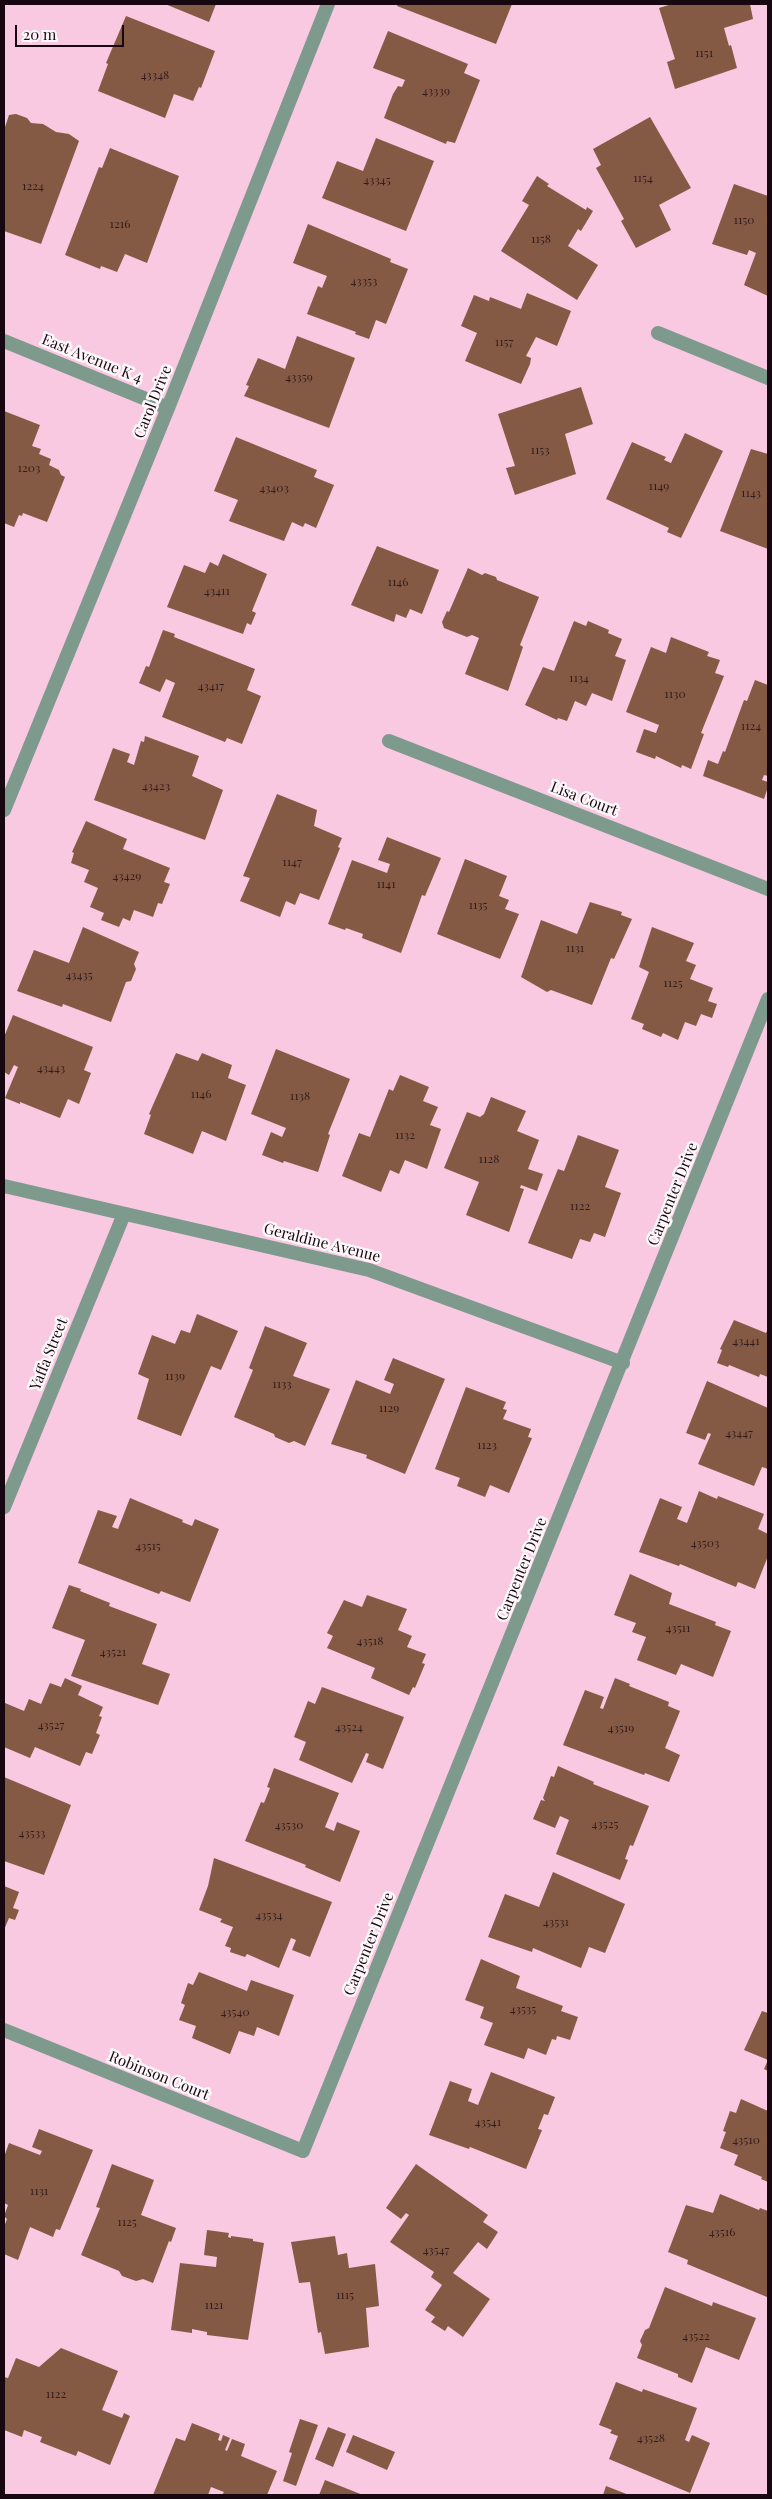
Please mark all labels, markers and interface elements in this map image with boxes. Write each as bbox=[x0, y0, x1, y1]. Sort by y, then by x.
scale bar bbox=[18, 15, 126, 47]
text: 20 m bbox=[23, 24, 56, 44]
house number: 1151 bbox=[695, 46, 713, 60]
house number: 43348 bbox=[141, 68, 169, 82]
house number: 43339 bbox=[422, 84, 450, 98]
house number: 1154 bbox=[633, 171, 653, 185]
house number: 43345 bbox=[363, 173, 391, 187]
house number: 1224 bbox=[22, 179, 44, 193]
house number: 1150 bbox=[734, 213, 754, 227]
house number: 1216 bbox=[110, 217, 130, 231]
house number: 1158 bbox=[531, 232, 551, 246]
house number: 43353 bbox=[351, 274, 377, 288]
street label: East Avenue K 4 bbox=[39, 331, 145, 387]
house number: 1157 bbox=[495, 335, 513, 349]
street label: Carol Drive bbox=[130, 363, 176, 441]
house number: 43359 bbox=[285, 370, 313, 384]
house number: 1153 bbox=[530, 443, 550, 457]
house number: 1203 bbox=[18, 461, 40, 475]
house number: 1149 bbox=[649, 479, 669, 493]
house number: 43403 bbox=[259, 481, 289, 495]
house number: 1143 bbox=[741, 486, 761, 500]
house number: 1146 bbox=[387, 575, 409, 589]
house number: 43411 bbox=[204, 584, 230, 598]
house number: 1134 bbox=[569, 671, 589, 685]
house number: 43417 bbox=[198, 679, 224, 693]
house number: 1130 bbox=[664, 687, 686, 701]
house number: 1124 bbox=[741, 719, 761, 733]
street label: Lisa Court bbox=[548, 778, 620, 820]
house number: 43423 bbox=[142, 779, 170, 793]
house number: 1147 bbox=[282, 855, 302, 869]
house number: 43429 bbox=[113, 869, 141, 883]
house number: 1141 bbox=[376, 877, 396, 891]
house number: 1135 bbox=[468, 898, 488, 912]
house number: 1131 bbox=[566, 941, 584, 955]
house number: 43435 bbox=[65, 968, 93, 982]
house number: 1125 bbox=[663, 976, 683, 990]
house number: 43443 bbox=[37, 1061, 65, 1075]
house number: 1146 bbox=[190, 1087, 212, 1101]
house number: 1138 bbox=[290, 1089, 310, 1103]
house number: 1132 bbox=[395, 1128, 415, 1142]
street label: Carpenter Drive bbox=[644, 1140, 702, 1248]
house number: 1128 bbox=[479, 1152, 499, 1166]
house number: 1122 bbox=[570, 1199, 590, 1213]
street label: Geraldine Avenue bbox=[262, 1220, 382, 1266]
street label: Yaffa Street bbox=[26, 1315, 72, 1393]
house number: 43441 bbox=[732, 1334, 760, 1348]
house number: 1139 bbox=[165, 1369, 185, 1383]
house number: 1133 bbox=[272, 1377, 292, 1391]
house number: 1129 bbox=[379, 1401, 399, 1415]
house number: 43447 bbox=[725, 1426, 753, 1440]
house number: 1123 bbox=[477, 1438, 497, 1452]
street label: Carpenter Drive bbox=[493, 1515, 551, 1623]
house number: 43503 bbox=[691, 1536, 719, 1550]
house number: 43515 bbox=[135, 1539, 161, 1553]
house number: 43511 bbox=[666, 1621, 690, 1635]
house number: 43518 bbox=[357, 1634, 383, 1648]
house number: 43521 bbox=[100, 1645, 126, 1659]
house number: 43527 bbox=[38, 1718, 64, 1732]
house number: 43524 bbox=[335, 1720, 363, 1734]
house number: 43519 bbox=[608, 1721, 634, 1735]
house number: 43525 bbox=[592, 1817, 618, 1831]
house number: 43530 bbox=[275, 1818, 303, 1832]
house number: 43533 bbox=[19, 1826, 45, 1840]
street label: Carpenter Drive bbox=[340, 1890, 398, 1998]
house number: 43534 bbox=[255, 1908, 283, 1922]
house number: 43531 bbox=[543, 1915, 569, 1929]
house number: 43535 bbox=[510, 2002, 536, 2016]
house number: 43540 bbox=[220, 2005, 250, 2019]
street label: Robinson Court bbox=[106, 2048, 212, 2104]
house number: 43541 bbox=[475, 2115, 501, 2129]
house number: 43510 bbox=[732, 2133, 760, 2147]
house number: 1131 bbox=[30, 2184, 48, 2198]
house number: 1125 bbox=[117, 2215, 137, 2229]
house number: 43516 bbox=[709, 2225, 735, 2239]
house number: 43547 bbox=[423, 2243, 449, 2257]
house number: 1115 bbox=[336, 2288, 354, 2302]
house number: 1121 bbox=[204, 2298, 224, 2312]
house number: 43522 bbox=[682, 2329, 710, 2343]
house number: 1122 bbox=[46, 2387, 66, 2401]
house number: 43528 bbox=[637, 2431, 665, 2445]

